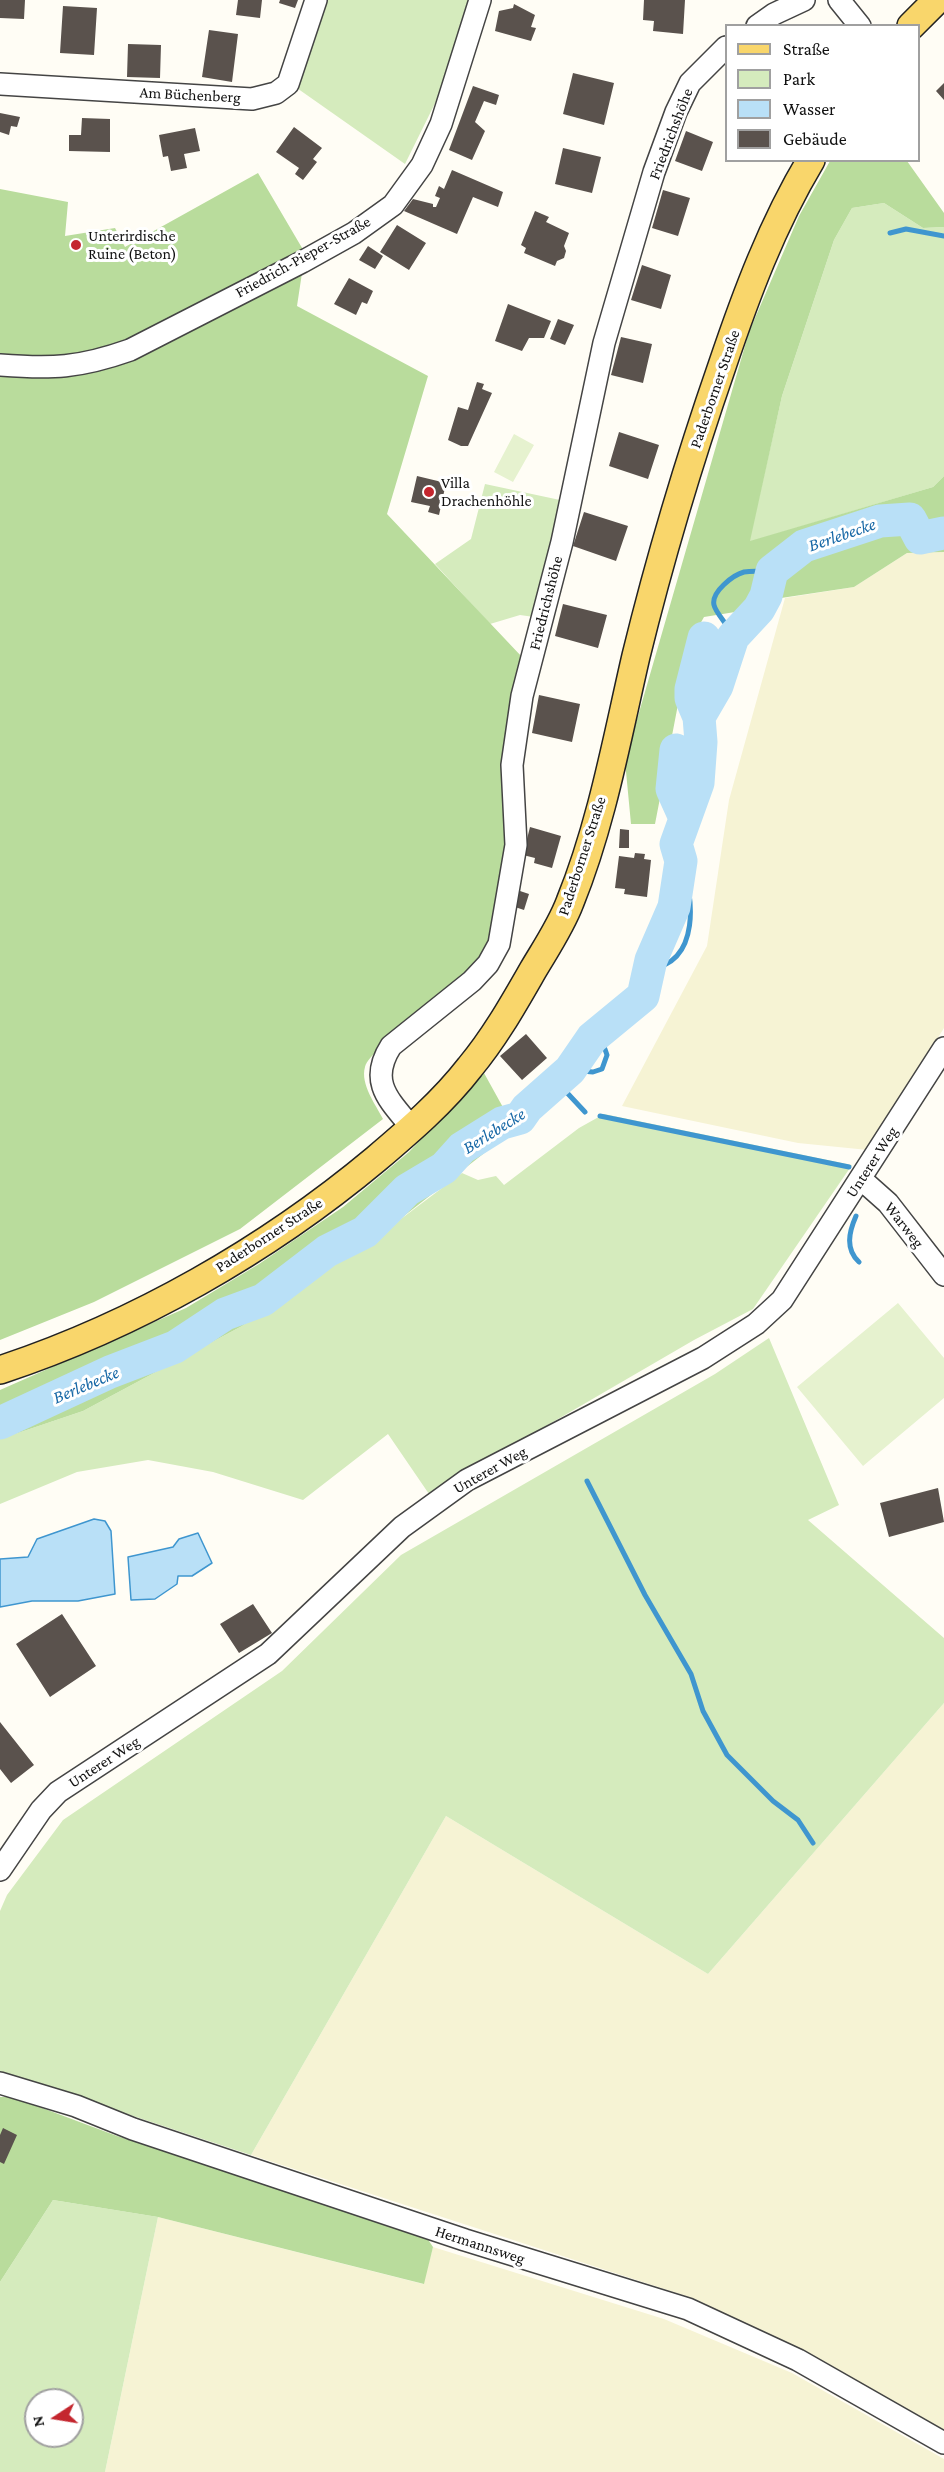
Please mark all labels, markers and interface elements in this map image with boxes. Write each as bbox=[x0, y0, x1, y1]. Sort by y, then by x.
legend bbox=[725, 24, 920, 162]
text: Straße bbox=[783, 39, 830, 59]
text: Park bbox=[783, 69, 815, 89]
street label: Am Büchenberg bbox=[139, 83, 241, 107]
street label: Friedrichshöhe bbox=[645, 85, 697, 183]
text: Wasser bbox=[783, 99, 836, 119]
text: Gebäude bbox=[783, 129, 847, 149]
street label: Friedrich-Pieper-Straße bbox=[232, 212, 374, 302]
place label: Unterirdische Ruine (Beton) bbox=[88, 226, 177, 264]
marker: Unterirdische Ruine (Beton) bbox=[69, 238, 83, 252]
street label: Paderborner Straße bbox=[686, 327, 744, 451]
place label: Villa Drachenhöhle bbox=[441, 473, 532, 511]
marker: Villa Drachenhöhle bbox=[422, 485, 436, 499]
water label: Berlebecke bbox=[806, 513, 878, 557]
street label: Friedrichshöhe bbox=[525, 554, 567, 652]
street label: Paderborner Straße bbox=[554, 794, 610, 918]
water label: Berlebecke bbox=[459, 1103, 529, 1159]
street label: Unterer Weg bbox=[842, 1123, 902, 1201]
street label: Paderborner Straße bbox=[212, 1193, 326, 1277]
street label: Warweg bbox=[880, 1198, 928, 1252]
water label: Berlebecke bbox=[50, 1361, 122, 1409]
street label: Unterer Weg bbox=[450, 1442, 530, 1498]
street label: Unterer Weg bbox=[65, 1732, 143, 1792]
street label: Hermannsweg bbox=[433, 2221, 527, 2269]
north arrow bbox=[24, 2388, 84, 2448]
text: N bbox=[28, 2414, 47, 2429]

